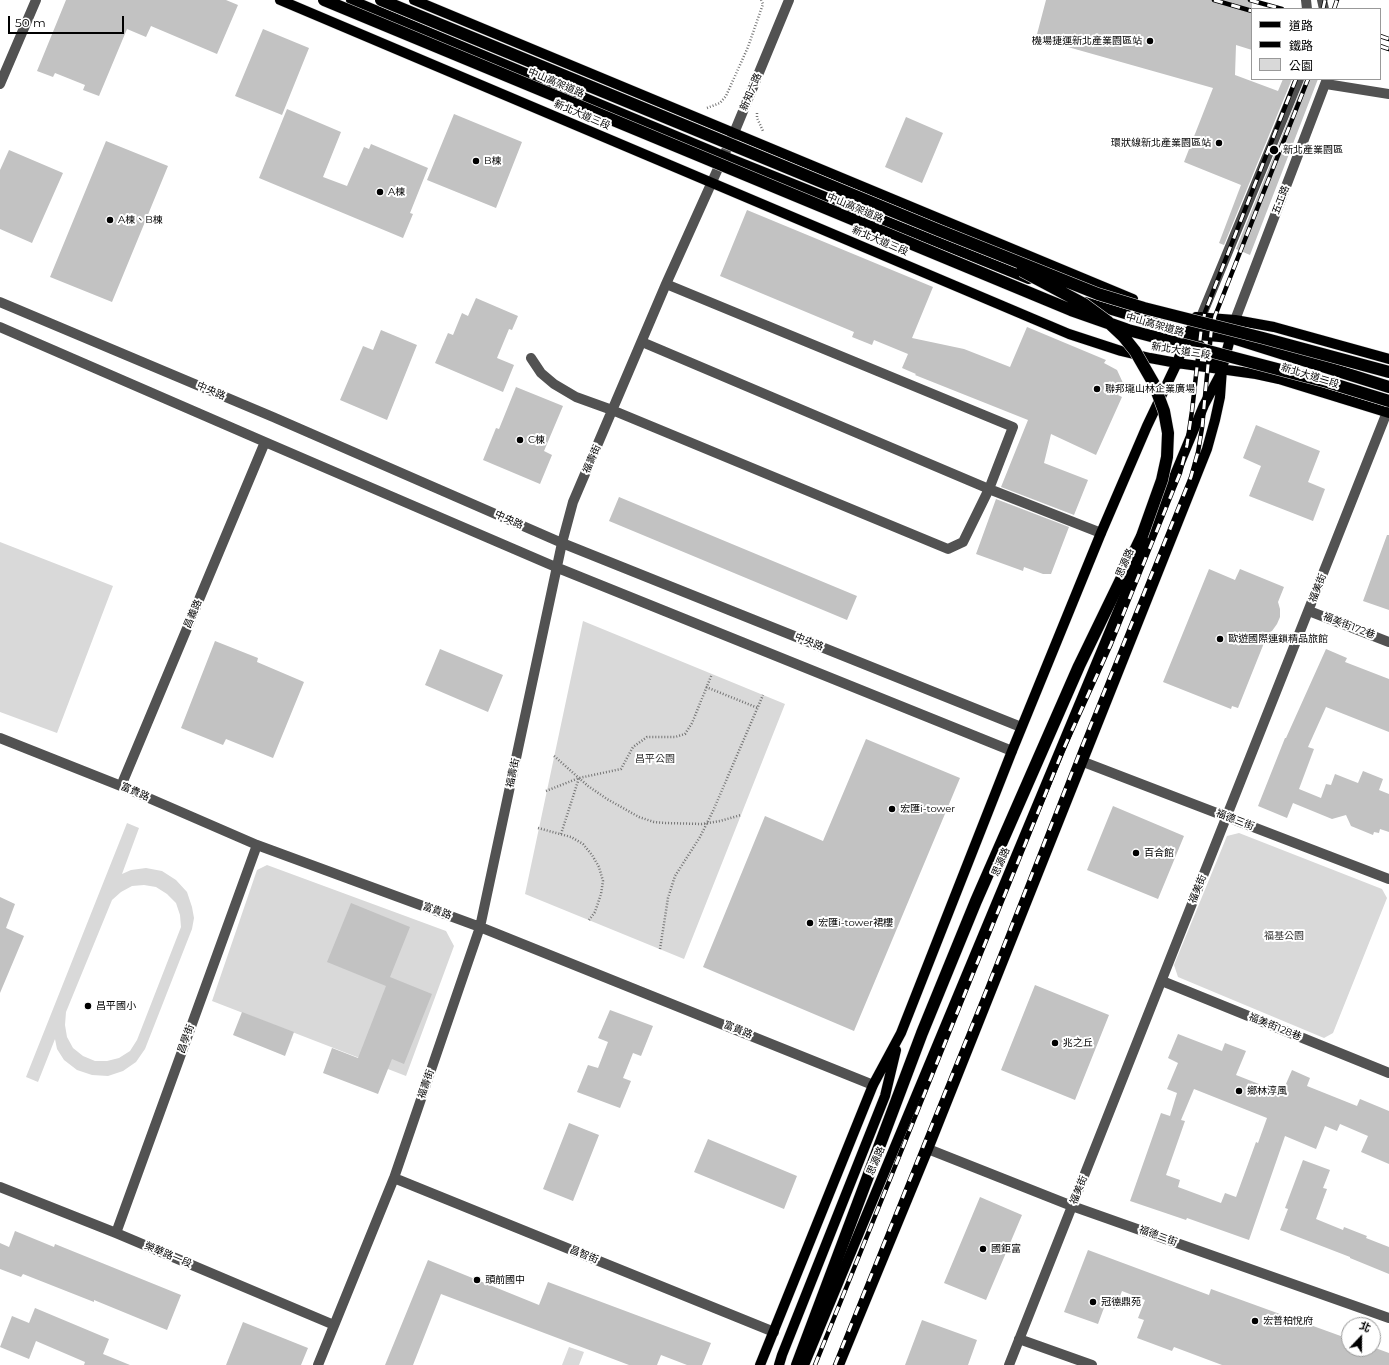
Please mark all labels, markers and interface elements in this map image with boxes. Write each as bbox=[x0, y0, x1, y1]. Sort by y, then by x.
scale bar bbox=[10, 8, 126, 34]
legend bbox=[1251, 8, 1381, 80]
text: 50 m bbox=[15, 15, 46, 30]
text: 道路 bbox=[1289, 18, 1313, 33]
place label: 機場捷運新北產業園區站 bbox=[1032, 35, 1142, 47]
marker: 機場捷運新北產業園區站 bbox=[1145, 36, 1155, 46]
text: 鐵路 bbox=[1289, 38, 1313, 53]
text: 公園 bbox=[1289, 58, 1313, 73]
street label: 中山高架道路 bbox=[526, 66, 586, 100]
street label: 新知六路 bbox=[738, 71, 764, 113]
street label: 新北大道三段 bbox=[552, 98, 612, 132]
place label: 環狀線新北產業園區站 bbox=[1111, 137, 1211, 149]
marker: 環狀線新北產業園區站 bbox=[1214, 138, 1224, 148]
marker: 新北產業園區 bbox=[1268, 144, 1280, 156]
place label: 新北產業園區 bbox=[1283, 144, 1343, 156]
place label: B棟 bbox=[484, 155, 502, 167]
marker: B棟 bbox=[471, 156, 481, 166]
street label: 五工路 bbox=[1270, 184, 1292, 216]
place label: A棟 bbox=[388, 186, 405, 198]
marker: A棟 bbox=[375, 187, 385, 197]
street label: 中山高架道路 bbox=[825, 191, 885, 225]
place label: A棟、B棟 bbox=[118, 214, 163, 226]
marker: A棟、B棟 bbox=[105, 215, 115, 225]
street label: 新北大道三段 bbox=[850, 224, 910, 258]
street label: 中山高架道路 bbox=[1125, 311, 1185, 339]
street label: 新北大道三段 bbox=[1150, 340, 1212, 362]
street label: 新北大道二段 bbox=[1280, 361, 1340, 391]
street label: 中央路 bbox=[195, 380, 227, 402]
place label: 聯邦瓏山林企業廣場 bbox=[1105, 383, 1195, 395]
marker: 聯邦瓏山林企業廣場 bbox=[1092, 384, 1102, 394]
place label: C棟 bbox=[528, 434, 545, 446]
marker: C棟 bbox=[515, 435, 525, 445]
street label: 福壽街 bbox=[581, 443, 603, 475]
street label: 中央路 bbox=[493, 508, 525, 532]
street label: 思源路 bbox=[1114, 547, 1136, 579]
street label: 福美街 bbox=[1307, 572, 1329, 604]
street label: 昌義路 bbox=[182, 598, 204, 630]
street label: 福美街172巷 bbox=[1321, 611, 1377, 641]
street label: 中央路 bbox=[793, 631, 825, 653]
place label: 歐遊國際連鎖精品旅館 bbox=[1228, 633, 1328, 645]
marker: 歐遊國際連鎖精品旅館 bbox=[1215, 634, 1225, 644]
park label: 昌平公園 bbox=[635, 753, 675, 765]
street label: 福壽街 bbox=[504, 757, 522, 789]
street label: 富貴路 bbox=[119, 781, 151, 803]
place label: 宏匯i-tower bbox=[900, 803, 955, 815]
marker: 宏匯i-tower bbox=[887, 804, 897, 814]
street label: 福德三街 bbox=[1214, 807, 1256, 833]
street label: 思源路 bbox=[990, 846, 1012, 878]
place label: 百合館 bbox=[1144, 847, 1174, 859]
marker: 百合館 bbox=[1131, 848, 1141, 858]
street label: 福美街 bbox=[1187, 873, 1209, 905]
street label: 富貴路 bbox=[421, 900, 453, 922]
place label: 宏匯i-tower裙樓 bbox=[818, 917, 893, 929]
marker: 宏匯i-tower裙樓 bbox=[805, 918, 815, 928]
park label: 福基公園 bbox=[1264, 930, 1304, 942]
place label: 昌平國小 bbox=[96, 1000, 136, 1012]
marker: 昌平國小 bbox=[83, 1001, 93, 1011]
street label: 福美街128巷 bbox=[1247, 1011, 1303, 1043]
street label: 富貴路 bbox=[722, 1019, 754, 1041]
street label: 昌學街 bbox=[175, 1023, 197, 1055]
place label: 兆之丘 bbox=[1063, 1037, 1093, 1049]
marker: 兆之丘 bbox=[1050, 1038, 1060, 1048]
street label: 福壽街 bbox=[415, 1068, 437, 1100]
place label: 鄉林淳風 bbox=[1247, 1085, 1287, 1097]
marker: 鄉林淳風 bbox=[1234, 1086, 1244, 1096]
street label: 思源路 bbox=[865, 1145, 887, 1177]
street label: 福美街 bbox=[1068, 1174, 1090, 1206]
street label: 福德二街 bbox=[1137, 1224, 1179, 1248]
street label: 榮華路一段 bbox=[143, 1240, 193, 1270]
place label: 國鉅富 bbox=[991, 1243, 1021, 1255]
street label: 昌智街 bbox=[568, 1244, 600, 1266]
marker: 國鉅富 bbox=[978, 1244, 988, 1254]
place label: 頭前國中 bbox=[485, 1274, 525, 1286]
marker: 頭前國中 bbox=[472, 1275, 482, 1285]
place label: 冠德鼎苑 bbox=[1101, 1296, 1141, 1308]
marker: 冠德鼎苑 bbox=[1088, 1297, 1098, 1307]
place label: 宏普柏悅府 bbox=[1263, 1315, 1313, 1327]
marker: 宏普柏悅府 bbox=[1250, 1316, 1260, 1326]
north arrow bbox=[1341, 1317, 1381, 1357]
text: 北 bbox=[1357, 1318, 1373, 1335]

